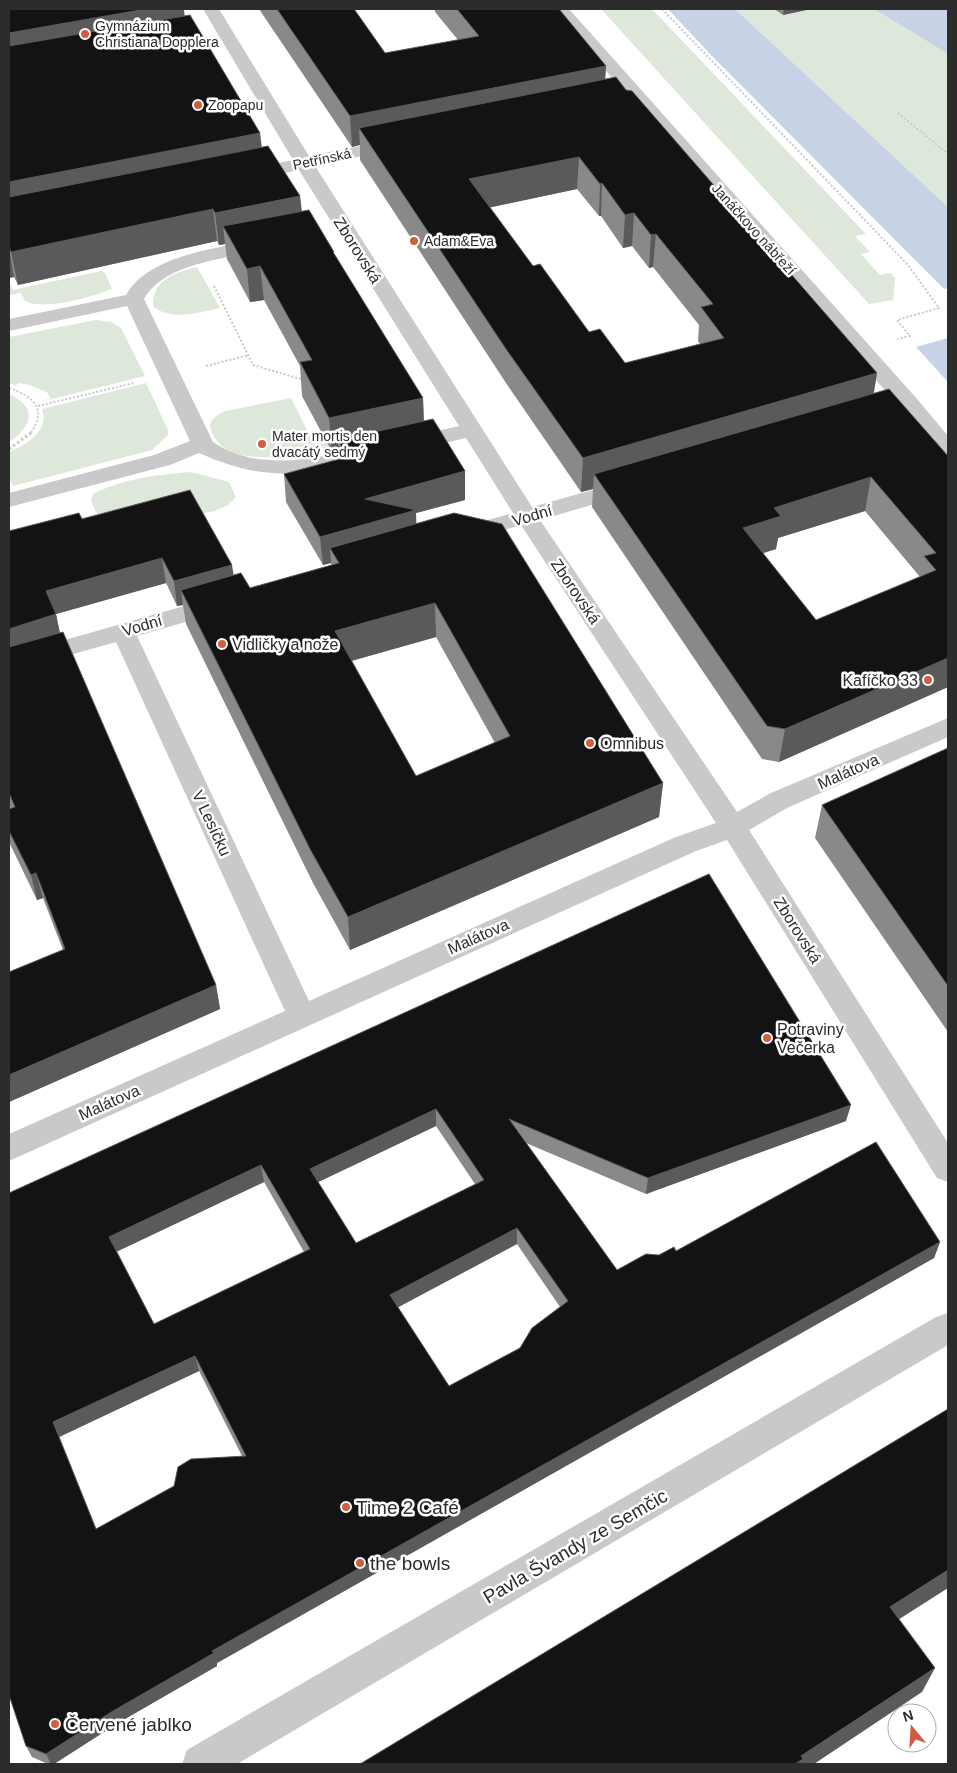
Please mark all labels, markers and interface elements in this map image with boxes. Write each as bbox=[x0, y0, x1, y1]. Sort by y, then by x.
place label: Gymnázium Christiana Dopplera bbox=[95, 18, 219, 50]
marker: Gymnázium Christiana Dopplera bbox=[79, 28, 91, 40]
place label: Zoopapu bbox=[208, 97, 263, 113]
marker: Zoopapu bbox=[192, 99, 204, 111]
street label: Petřínská bbox=[291, 145, 353, 173]
street label: Janáčkovo nábřeží bbox=[709, 180, 799, 278]
street label: Zborovská bbox=[331, 214, 385, 287]
place label: Adam&Eva bbox=[424, 233, 494, 249]
marker: Adam&Eva bbox=[408, 235, 420, 247]
place label: Mater mortis den dvacátý sedmý bbox=[272, 428, 377, 460]
marker: Mater mortis den dvacátý sedmý bbox=[256, 438, 268, 450]
street label: Vodní bbox=[510, 502, 555, 529]
street label: Zborovská bbox=[548, 556, 604, 627]
street label: Vodní bbox=[120, 612, 165, 639]
place label: Vidličky a nože bbox=[232, 636, 339, 653]
marker: Vidličky a nože bbox=[216, 638, 228, 650]
place label: Kafíčko 33 bbox=[842, 672, 918, 689]
marker: Kafíčko 33 bbox=[922, 674, 934, 686]
place label: Omnibus bbox=[600, 735, 664, 752]
marker: Omnibus bbox=[584, 737, 596, 749]
street label: Malátova bbox=[815, 750, 881, 792]
street label: V Lesíčku bbox=[189, 788, 234, 859]
street label: Zborovská bbox=[771, 894, 825, 967]
street label: Malátova bbox=[445, 915, 511, 957]
place label: Potraviny Večerka bbox=[777, 1021, 844, 1056]
marker: Potraviny Večerka bbox=[761, 1032, 773, 1044]
street label: Malátova bbox=[76, 1081, 142, 1123]
street label: Pavla Švandy ze Semčic bbox=[479, 1485, 671, 1608]
place label: Time 2 Café bbox=[356, 1497, 459, 1518]
marker: Time 2 Café bbox=[340, 1501, 352, 1513]
place label: the bowls bbox=[370, 1553, 450, 1574]
marker: the bowls bbox=[354, 1557, 366, 1569]
north arrow bbox=[887, 1703, 937, 1753]
text: N bbox=[901, 1706, 915, 1725]
place label: Červené jablko bbox=[65, 1714, 192, 1735]
marker: Červené jablko bbox=[49, 1718, 61, 1730]

